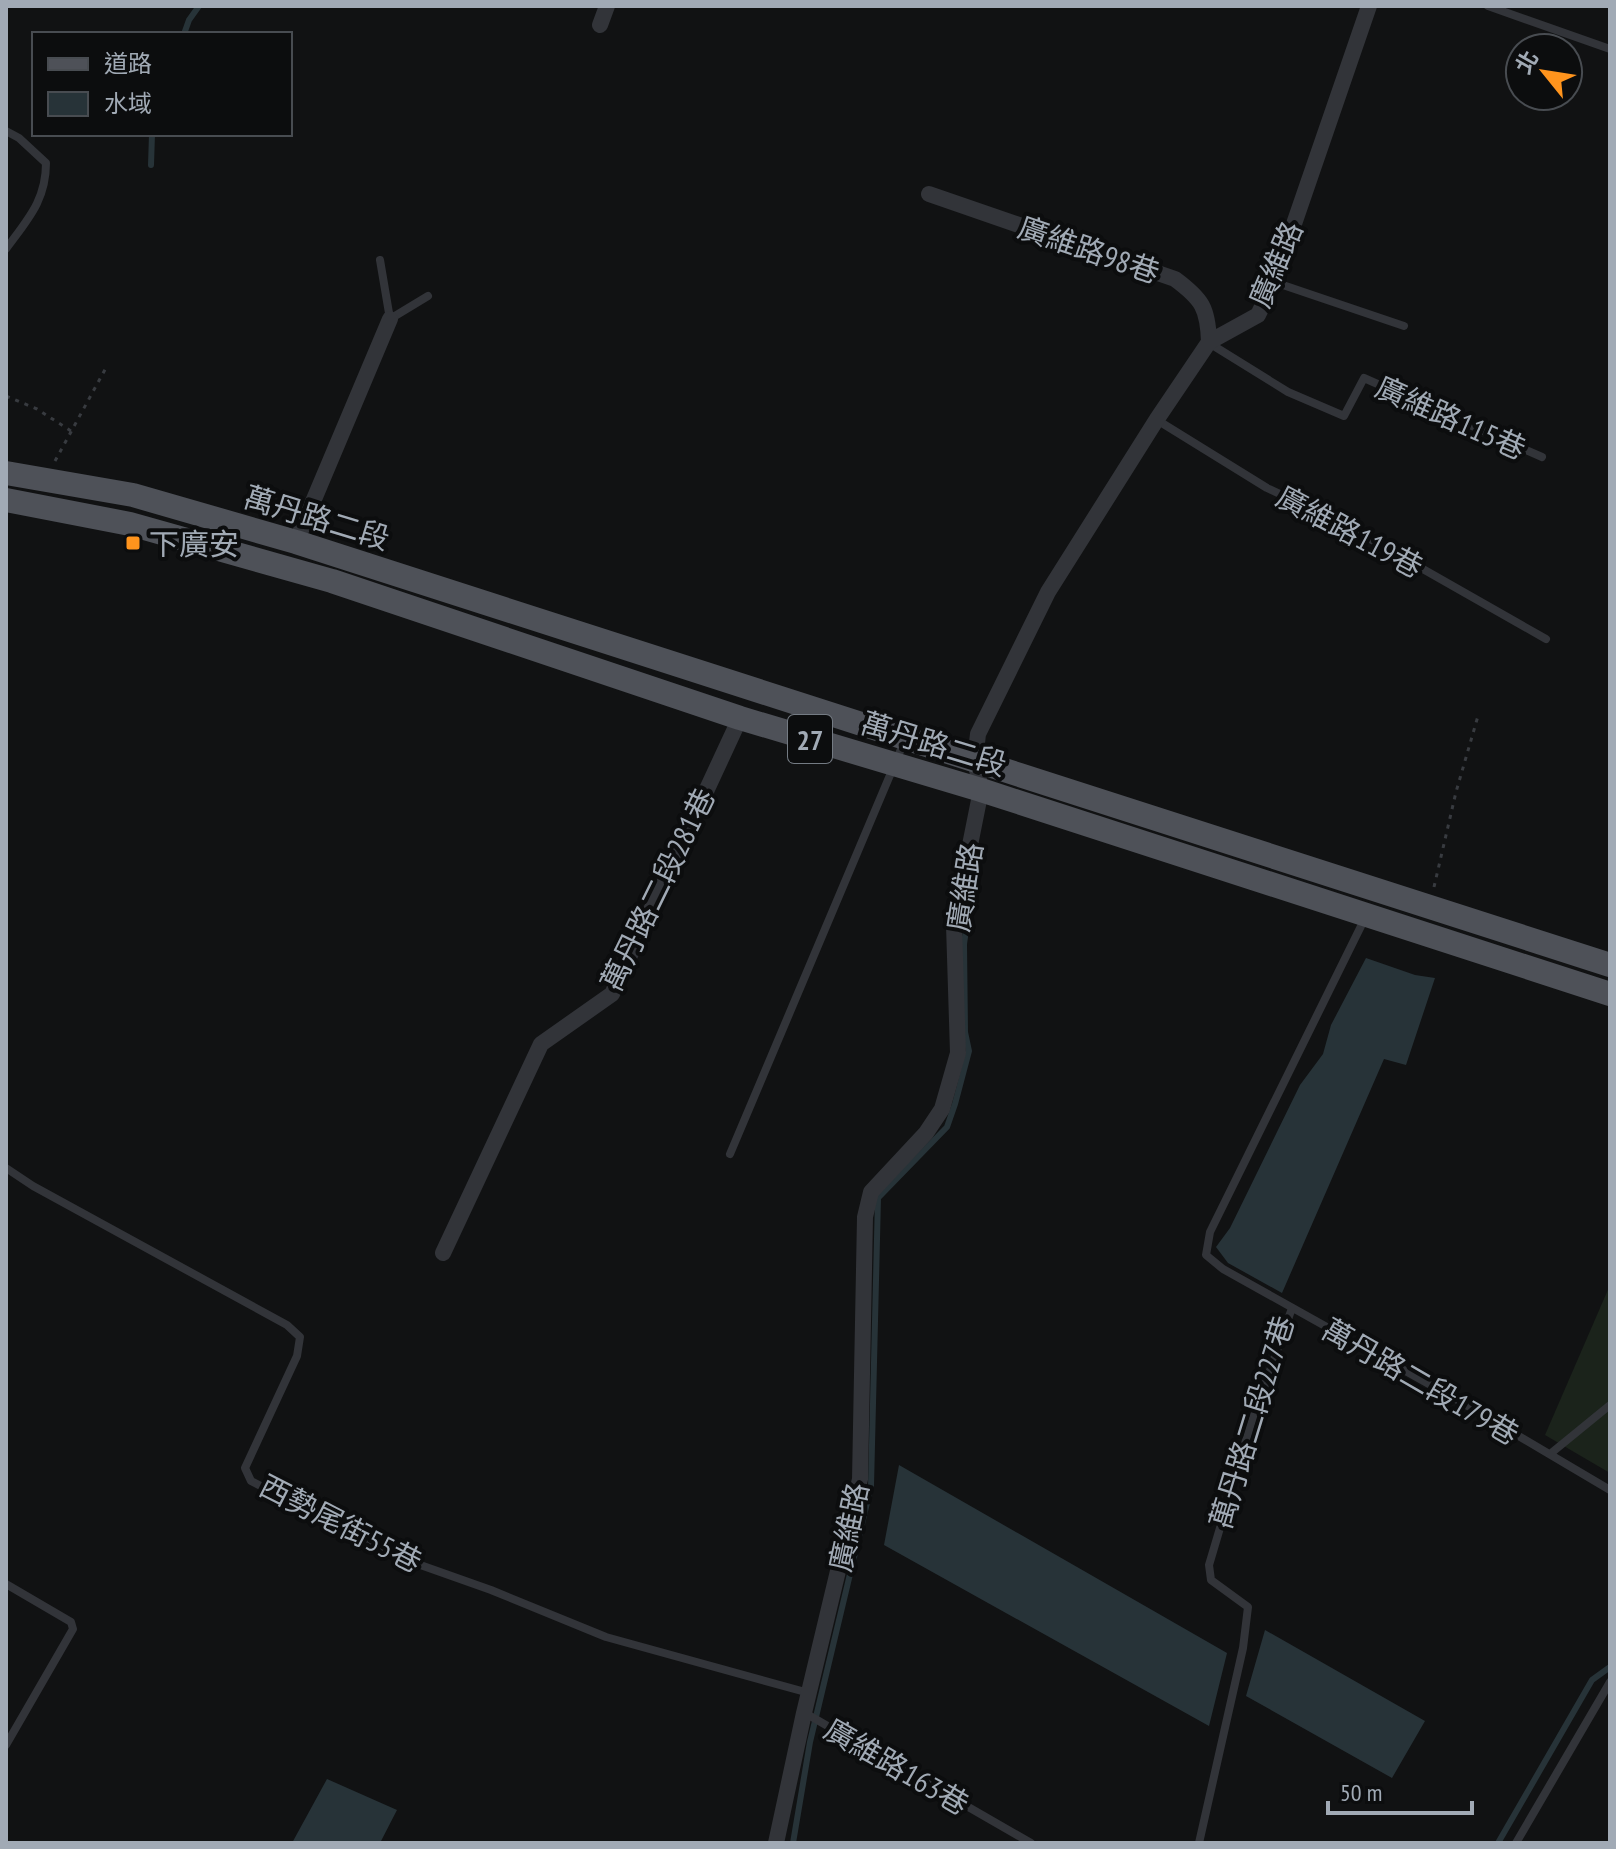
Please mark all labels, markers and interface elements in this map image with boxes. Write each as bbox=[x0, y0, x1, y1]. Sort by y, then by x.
legend bbox=[32, 32, 292, 136]
north arrow bbox=[1504, 32, 1584, 112]
text: 北 bbox=[1509, 45, 1544, 79]
text: 道路 bbox=[104, 48, 152, 79]
text: 水域 bbox=[104, 88, 152, 119]
street label: 廣維路98巷 bbox=[1013, 207, 1165, 291]
street label: 廣維路 bbox=[1239, 215, 1311, 313]
street label: 廣維路115巷 bbox=[1370, 367, 1532, 467]
street label: 萬丹路二段 bbox=[240, 476, 394, 558]
street label: 廣維路119巷 bbox=[1270, 476, 1430, 586]
place label: 下廣安 bbox=[149, 524, 239, 563]
marker: 下廣安 bbox=[124, 534, 142, 552]
street label: 萬丹路二段 bbox=[857, 702, 1011, 784]
road number: 27 bbox=[788, 715, 832, 763]
street label: 萬丹路二段281巷 bbox=[591, 781, 723, 997]
street label: 廣維路 bbox=[938, 840, 990, 934]
street label: 萬丹路二段179巷 bbox=[1316, 1309, 1526, 1453]
street label: 萬丹路二段227巷 bbox=[1200, 1311, 1302, 1533]
street label: 西勢尾街55巷 bbox=[253, 1465, 429, 1581]
street label: 廣維路 bbox=[820, 1479, 876, 1575]
street label: 廣維路163巷 bbox=[818, 1709, 976, 1823]
scale bar bbox=[1328, 1765, 1472, 1815]
text: 50 m bbox=[1340, 1777, 1382, 1808]

